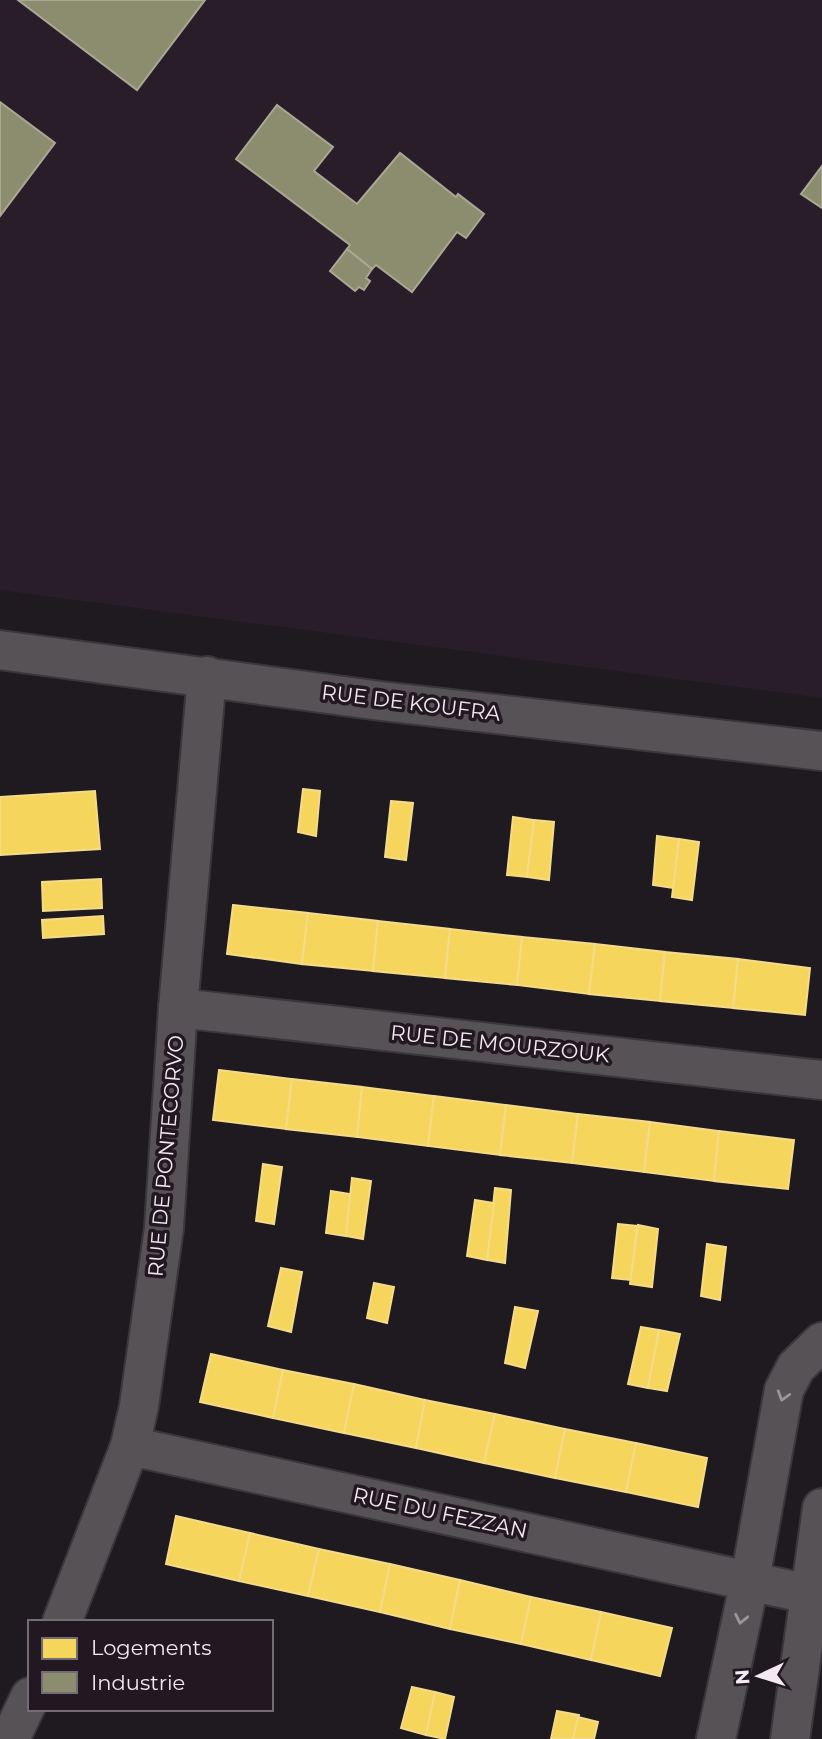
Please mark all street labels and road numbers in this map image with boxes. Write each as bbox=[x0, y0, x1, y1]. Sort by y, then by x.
street label: RUE DE KOUFRA bbox=[320, 679, 503, 726]
street label: RUE DE MOURZOUK bbox=[389, 1020, 611, 1067]
street label: RUE DE PONTECORVO bbox=[142, 1034, 189, 1278]
street label: RUE DU FEZZAN bbox=[351, 1482, 530, 1543]

